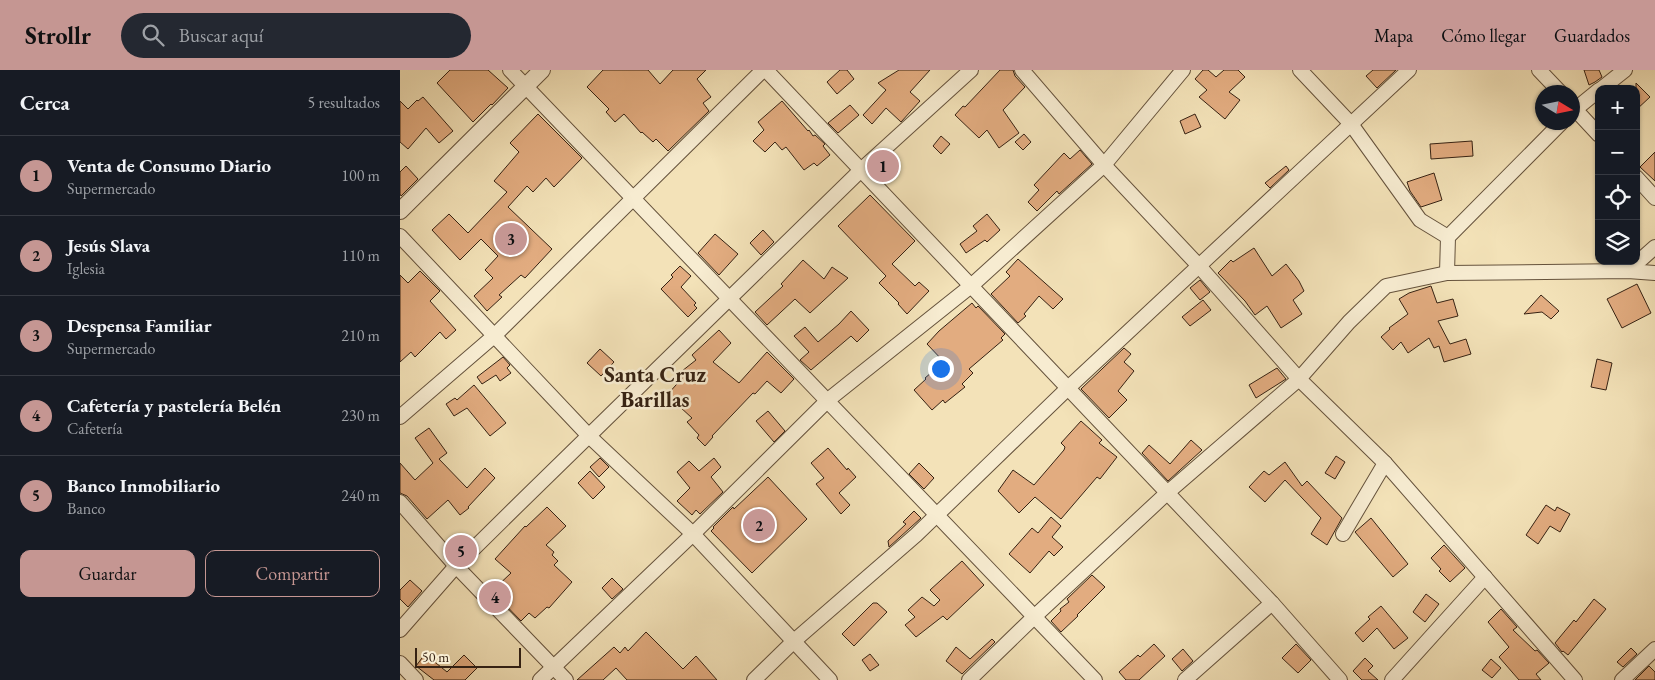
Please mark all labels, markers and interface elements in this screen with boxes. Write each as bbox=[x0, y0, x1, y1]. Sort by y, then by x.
search box bbox=[121, 13, 471, 58]
text: Strollr bbox=[25, 20, 91, 51]
icon: search bbox=[139, 21, 167, 49]
text: Buscar aquí bbox=[179, 23, 263, 48]
text: Mapa bbox=[1374, 24, 1413, 47]
text: Cómo llegar bbox=[1441, 24, 1526, 47]
text: Guardados bbox=[1554, 24, 1630, 47]
north arrow bbox=[1535, 85, 1580, 130]
map controls bbox=[1595, 85, 1640, 265]
button: + bbox=[1595, 85, 1640, 130]
text: Cerca bbox=[20, 89, 70, 116]
text: 5 resultados bbox=[308, 92, 380, 113]
button: − bbox=[1595, 130, 1640, 175]
pin: 1 bbox=[867, 147, 899, 185]
text: Venta de Consumo Diario bbox=[67, 153, 271, 178]
text: 1 bbox=[32, 165, 40, 186]
text: 100 m bbox=[341, 165, 380, 186]
button: locate bbox=[1595, 175, 1640, 220]
text: Supermercado bbox=[67, 178, 155, 199]
pin: 3 bbox=[495, 220, 527, 258]
button: layers bbox=[1595, 220, 1640, 265]
text: Jesús Slava bbox=[67, 233, 150, 258]
text: 2 bbox=[32, 245, 40, 266]
text: 110 m bbox=[341, 245, 380, 266]
text: Iglesia bbox=[67, 258, 105, 279]
text: Despensa Familiar bbox=[67, 313, 212, 338]
text: 3 bbox=[32, 325, 40, 346]
text: 210 m bbox=[341, 325, 380, 346]
text: Supermercado bbox=[67, 338, 155, 359]
your location bbox=[928, 356, 954, 382]
district label: Santa Cruz Barillas bbox=[604, 360, 706, 414]
text: Cafetería y pastelería Belén bbox=[67, 393, 281, 418]
text: 4 bbox=[32, 405, 40, 426]
text: 230 m bbox=[341, 405, 380, 426]
text: Cafetería bbox=[67, 418, 123, 439]
text: Banco Inmobiliario bbox=[67, 473, 220, 498]
text: 5 bbox=[32, 485, 40, 506]
text: 240 m bbox=[341, 485, 380, 506]
text: Banco bbox=[67, 498, 105, 519]
pin: 2 bbox=[743, 506, 775, 544]
pin: 5 bbox=[445, 532, 477, 570]
button: Guardar bbox=[20, 550, 195, 597]
button: Compartir bbox=[205, 550, 380, 597]
pin: 4 bbox=[479, 578, 511, 616]
scale bar bbox=[415, 645, 521, 668]
text: 50 m bbox=[422, 648, 449, 666]

